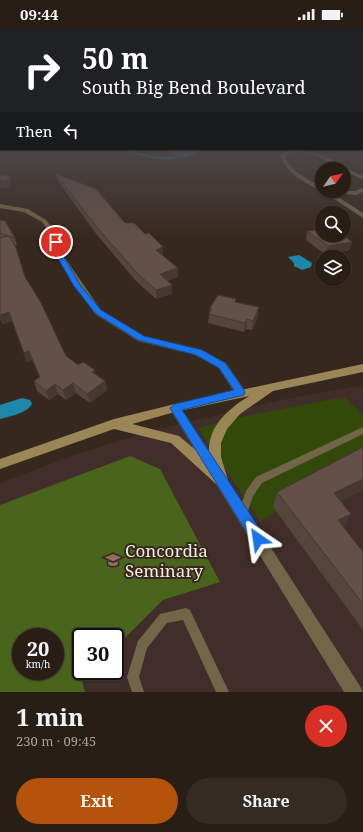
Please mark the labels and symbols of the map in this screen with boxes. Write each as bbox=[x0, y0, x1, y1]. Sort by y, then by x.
north arrow bbox=[315, 162, 351, 198]
pin bbox=[39, 225, 73, 259]
position arrow bbox=[237, 518, 279, 560]
place label: Concordia Seminary bbox=[125, 539, 208, 582]
school or university icon: Concordia Seminary bbox=[104, 551, 122, 569]
speed limit sign: 30 bbox=[72, 628, 124, 680]

